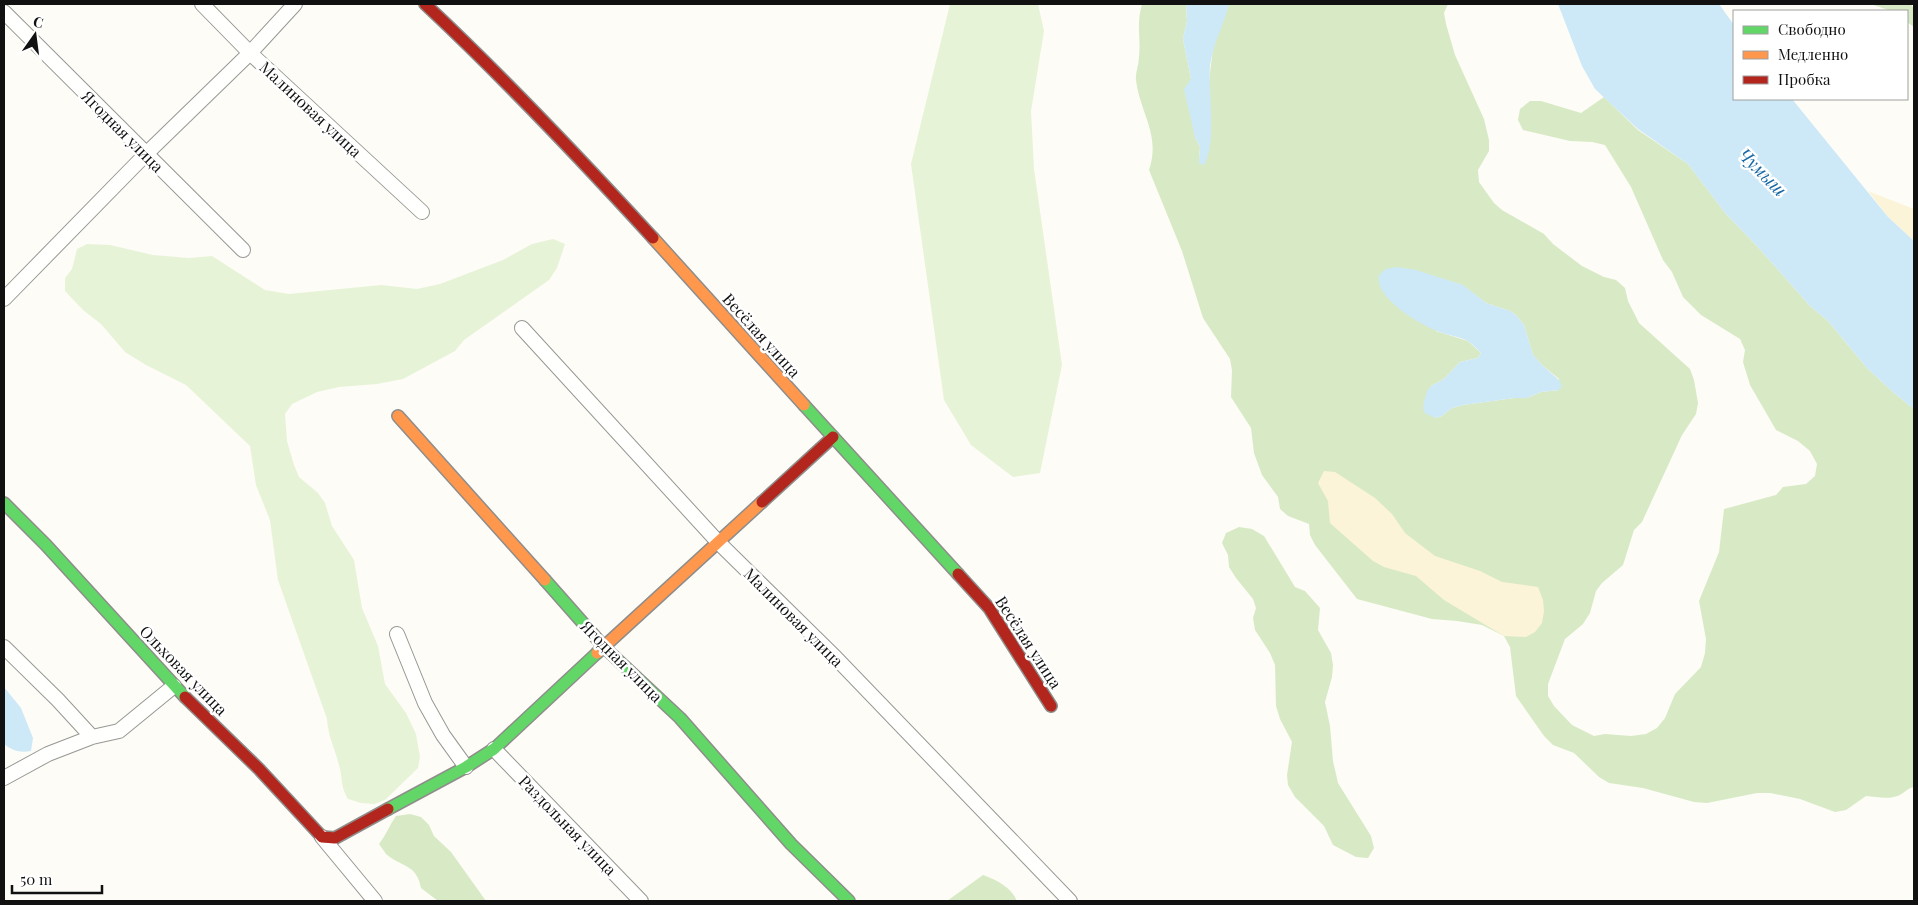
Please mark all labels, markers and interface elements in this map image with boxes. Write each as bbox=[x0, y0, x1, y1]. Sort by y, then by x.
north arrow bbox=[10, 10, 60, 60]
legend bbox=[1733, 10, 1908, 100]
text: С bbox=[31, 11, 45, 32]
text: Свободно bbox=[1778, 19, 1846, 39]
text: Медленно bbox=[1778, 44, 1848, 64]
street label: Малиновая улица bbox=[256, 56, 366, 162]
text: Пробка bbox=[1778, 69, 1831, 89]
street label: Ягодная улица bbox=[77, 85, 168, 176]
water label: Чумыш bbox=[1734, 143, 1792, 201]
street label: Весёлая улица bbox=[719, 288, 805, 382]
street label: Малиновая улица bbox=[740, 563, 848, 671]
street label: Весёлая улица bbox=[991, 592, 1067, 692]
street label: Ягодная улица bbox=[576, 615, 667, 706]
street label: Ольховая улица bbox=[136, 620, 232, 720]
street label: Раздольная улица bbox=[515, 770, 621, 880]
scale bar bbox=[12, 862, 102, 894]
text: 50 m bbox=[20, 869, 53, 889]

